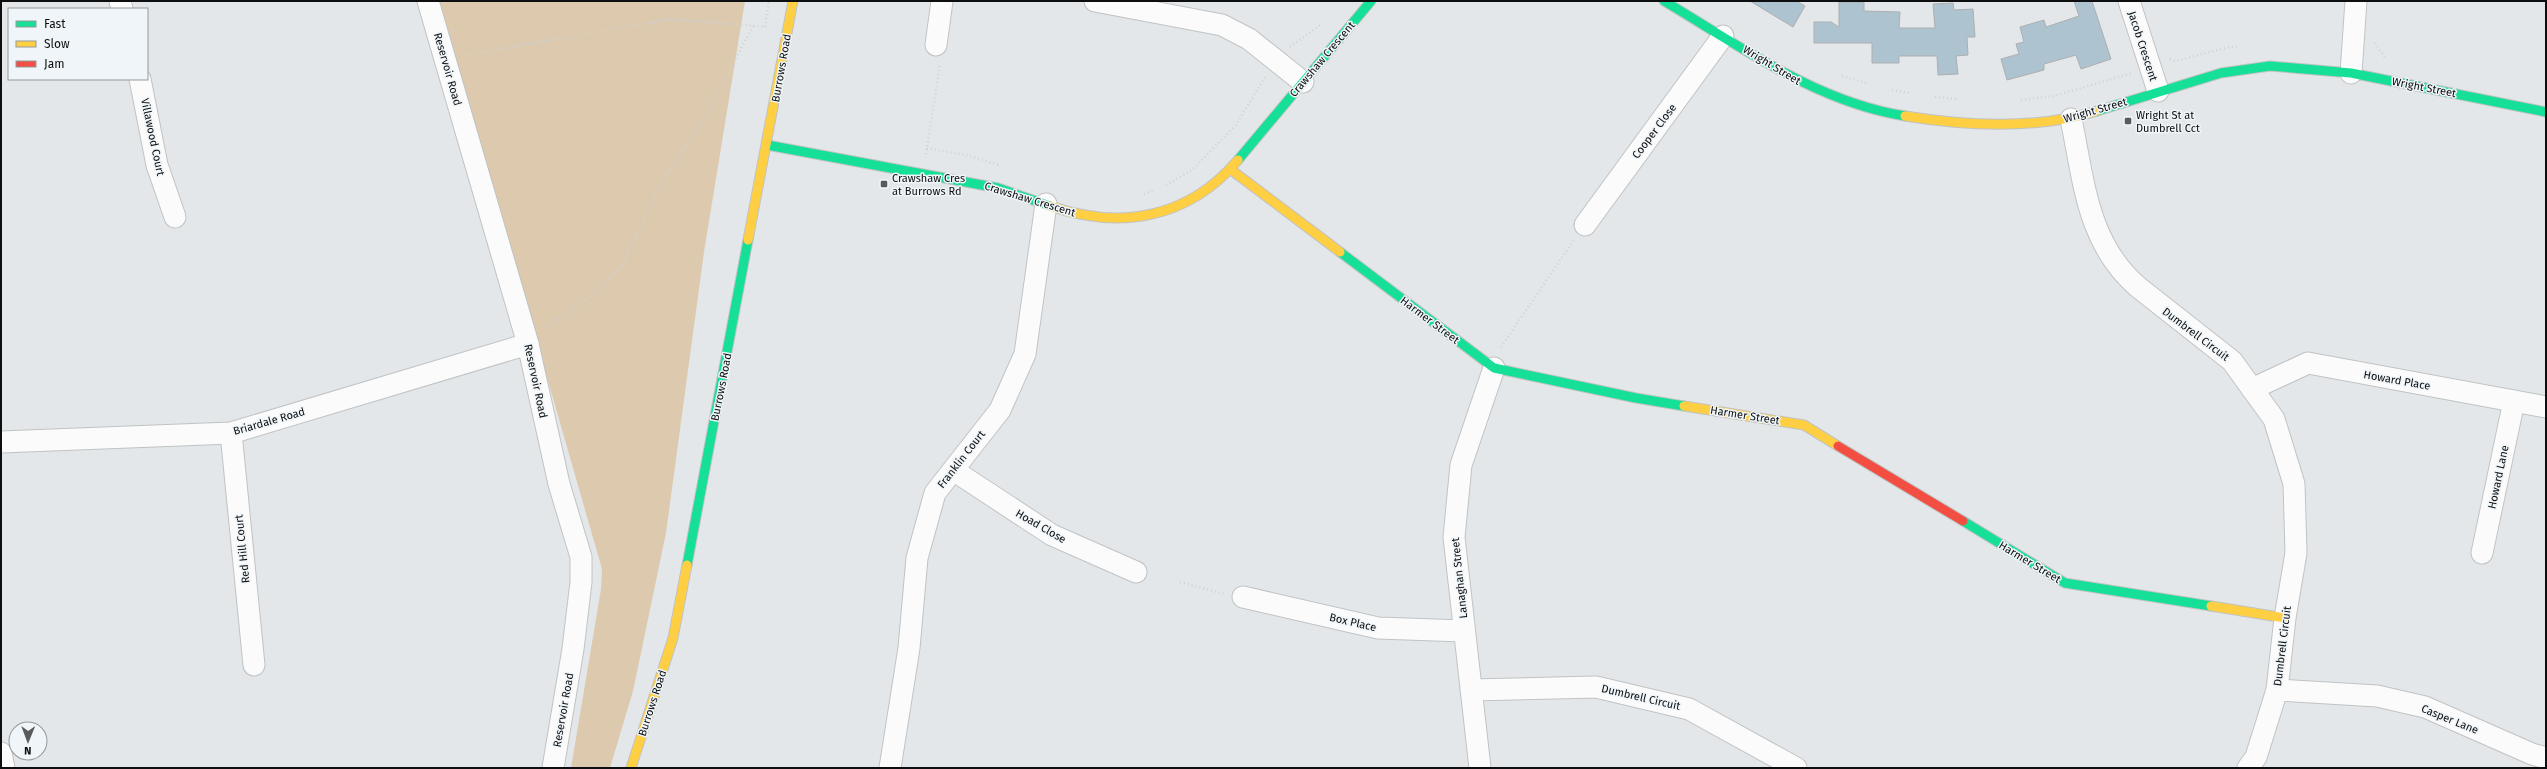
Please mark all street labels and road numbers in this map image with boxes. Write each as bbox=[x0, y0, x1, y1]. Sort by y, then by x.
street label: Jacob Crescent bbox=[2125, 10, 2160, 83]
street label: Crawshaw Crescent bbox=[1287, 19, 1358, 100]
street label: Reservoir Road bbox=[431, 31, 464, 107]
street label: Burrows Road bbox=[769, 33, 794, 103]
street label: Wright Street bbox=[1740, 43, 1803, 88]
street label: Wright Street bbox=[2391, 75, 2457, 100]
street label: Wright Street bbox=[2062, 95, 2128, 126]
street label: Villawood Court bbox=[138, 97, 167, 177]
street label: Cooper Close bbox=[1630, 101, 1679, 161]
street label: Crawshaw Crescent bbox=[983, 179, 1077, 220]
street label: Harmer Street bbox=[1398, 294, 1462, 347]
street label: Dumbrell Circuit bbox=[2160, 305, 2232, 364]
street label: Reservoir Road bbox=[521, 343, 550, 419]
street label: Burrows Road bbox=[709, 352, 734, 422]
street label: Howard Place bbox=[2363, 368, 2431, 393]
street label: Harmer Street bbox=[1709, 404, 1781, 427]
street label: Briardale Road bbox=[232, 405, 306, 438]
street label: Franklin Court bbox=[935, 428, 988, 491]
street label: Howard Lane bbox=[2485, 444, 2512, 510]
street label: Hoad Close bbox=[1013, 507, 1068, 546]
street label: Red Hill Court bbox=[232, 514, 253, 584]
street label: Lanaghan Street bbox=[1449, 537, 1470, 619]
street label: Harmer Street bbox=[1996, 539, 2063, 586]
street label: Dumbrell Circuit bbox=[2271, 605, 2294, 687]
street label: Box Place bbox=[1328, 611, 1378, 634]
street label: Burrows Road bbox=[636, 668, 669, 738]
street label: Reservoir Road bbox=[551, 672, 576, 748]
street label: Dumbrell Circuit bbox=[1600, 682, 1682, 713]
street label: Casper Lane bbox=[2419, 702, 2480, 737]

